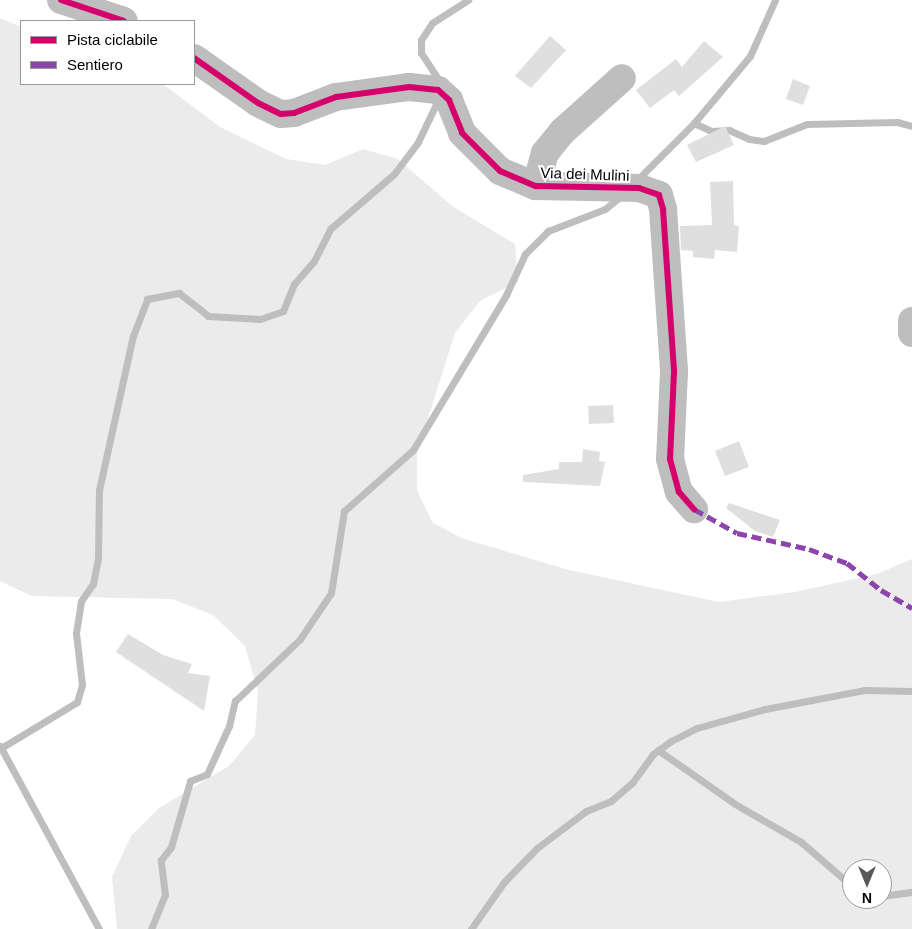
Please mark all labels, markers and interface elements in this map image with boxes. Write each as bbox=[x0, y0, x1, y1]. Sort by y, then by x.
legend bbox=[20, 20, 195, 85]
text: Pista ciclabile bbox=[67, 31, 158, 48]
text: Sentiero bbox=[67, 56, 123, 73]
street label: Via dei Mulini bbox=[540, 163, 630, 185]
north arrow bbox=[842, 859, 892, 909]
text: N bbox=[862, 890, 872, 906]

